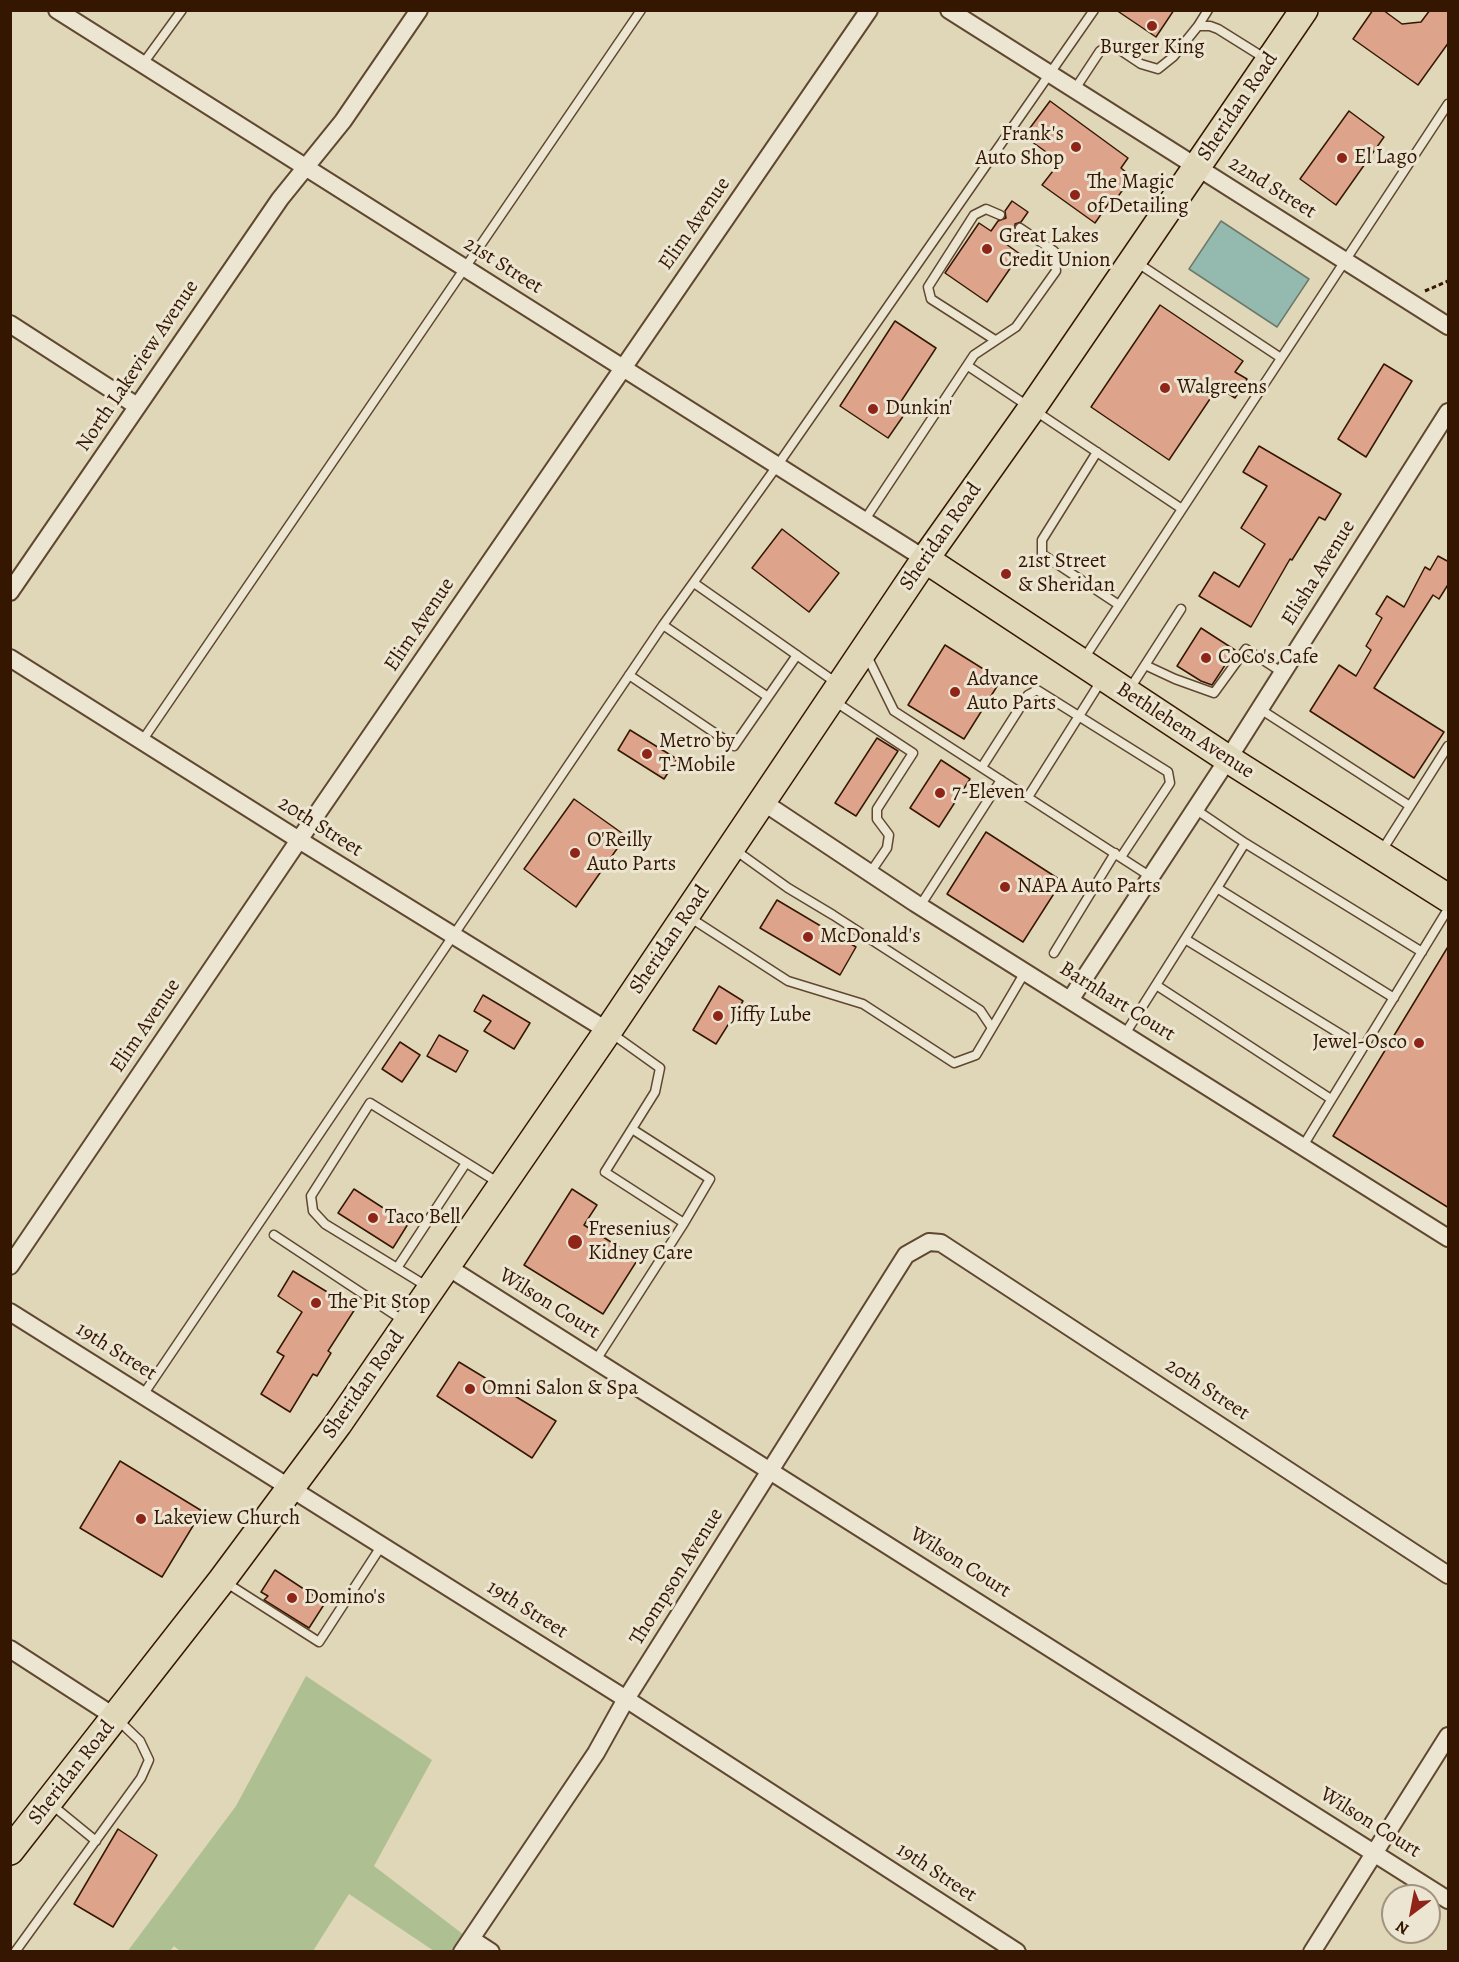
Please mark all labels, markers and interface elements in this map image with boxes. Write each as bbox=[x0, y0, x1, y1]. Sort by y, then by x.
marker: Burger King bbox=[1145, 19, 1159, 33]
place label: Burger King bbox=[1099, 35, 1205, 61]
street label: Sheridan Road bbox=[1192, 48, 1284, 166]
place label: Frank's Auto Shop bbox=[976, 122, 1064, 172]
marker: Frank's Auto Shop bbox=[1069, 140, 1083, 154]
place label: El Lago bbox=[1354, 145, 1417, 171]
street label: 22nd Street bbox=[1224, 151, 1320, 225]
marker: El Lago bbox=[1335, 151, 1349, 165]
place label: The Magic of Detailing bbox=[1087, 170, 1188, 220]
street label: Elim Avenue bbox=[654, 173, 736, 275]
marker: The Magic of Detailing bbox=[1068, 188, 1082, 202]
place label: Great Lakes Credit Union bbox=[999, 224, 1111, 274]
street label: 21st Street bbox=[459, 232, 547, 300]
marker: Great Lakes Credit Union bbox=[980, 242, 994, 256]
street label: North Lakeview Avenue bbox=[71, 275, 205, 457]
place label: Walgreens bbox=[1177, 375, 1267, 401]
marker: Walgreens bbox=[1158, 381, 1172, 395]
place label: Dunkin' bbox=[885, 396, 953, 422]
marker: Dunkin' bbox=[866, 402, 880, 416]
street label: Sheridan Road bbox=[895, 478, 987, 596]
street label: Elisha Avenue bbox=[1277, 516, 1361, 630]
place label: 21st Street & Sheridan bbox=[1018, 549, 1115, 599]
marker: 21st Street & Sheridan bbox=[999, 567, 1013, 581]
street label: Elim Avenue bbox=[379, 573, 461, 677]
place label: CoCo's Cafe bbox=[1218, 645, 1318, 671]
marker: CoCo's Cafe bbox=[1199, 651, 1213, 665]
place label: Advance Auto Parts bbox=[967, 667, 1056, 717]
street label: Bethlehem Avenue bbox=[1111, 677, 1259, 785]
marker: Advance Auto Parts bbox=[948, 685, 962, 699]
place label: Metro by T-Mobile bbox=[659, 729, 735, 779]
marker: Metro by T-Mobile bbox=[640, 747, 654, 761]
place label: 7-Eleven bbox=[952, 780, 1025, 806]
marker: 7-Eleven bbox=[933, 786, 947, 800]
street label: 20th Street bbox=[273, 791, 367, 863]
place label: O'Reilly Auto Parts bbox=[587, 828, 676, 878]
marker: O'Reilly Auto Parts bbox=[568, 846, 582, 860]
place label: NAPA Auto Parts bbox=[1017, 874, 1161, 900]
marker: NAPA Auto Parts bbox=[998, 880, 1012, 894]
street label: Sheridan Road bbox=[624, 881, 716, 999]
place label: McDonald's bbox=[820, 924, 921, 950]
marker: McDonald's bbox=[801, 930, 815, 944]
street label: Barnhart Court bbox=[1055, 956, 1179, 1048]
street label: Elim Avenue bbox=[105, 974, 187, 1078]
place label: Jiffy Lube bbox=[730, 1003, 811, 1029]
marker: Jiffy Lube bbox=[711, 1009, 725, 1023]
place label: Jewel-Osco bbox=[1313, 1030, 1407, 1056]
marker: Jewel-Osco bbox=[1412, 1036, 1426, 1050]
place label: Taco Bell bbox=[385, 1205, 460, 1231]
marker: Taco Bell bbox=[366, 1211, 380, 1225]
place label: Fresenius Kidney Care bbox=[588, 1217, 693, 1267]
marker: Fresenius Kidney Care bbox=[566, 1233, 584, 1251]
street label: Wilson Court bbox=[494, 1263, 604, 1345]
place label: The Pit Stop bbox=[328, 1290, 430, 1316]
marker: The Pit Stop bbox=[309, 1296, 323, 1310]
street label: 19th Street bbox=[71, 1317, 161, 1387]
street label: Sheridan Road bbox=[318, 1326, 410, 1444]
street label: 20th Street bbox=[1160, 1354, 1254, 1426]
place label: Omni Salon & Spa bbox=[482, 1376, 638, 1402]
marker: Omni Salon & Spa bbox=[463, 1382, 477, 1396]
street label: Thompson Avenue bbox=[625, 1504, 729, 1650]
place label: Lakeview Church bbox=[153, 1506, 300, 1532]
marker: Lakeview Church bbox=[134, 1512, 148, 1526]
street label: Wilson Court bbox=[905, 1522, 1015, 1604]
street label: 19th Street bbox=[482, 1575, 572, 1645]
place label: Domino's bbox=[304, 1585, 385, 1611]
marker: Domino's bbox=[285, 1591, 299, 1605]
street label: Sheridan Road bbox=[23, 1716, 121, 1830]
street label: Wilson Court bbox=[1315, 1782, 1425, 1864]
street label: 19th Street bbox=[891, 1838, 981, 1908]
north arrow bbox=[1381, 1884, 1441, 1944]
text: N bbox=[1392, 1915, 1413, 1940]

